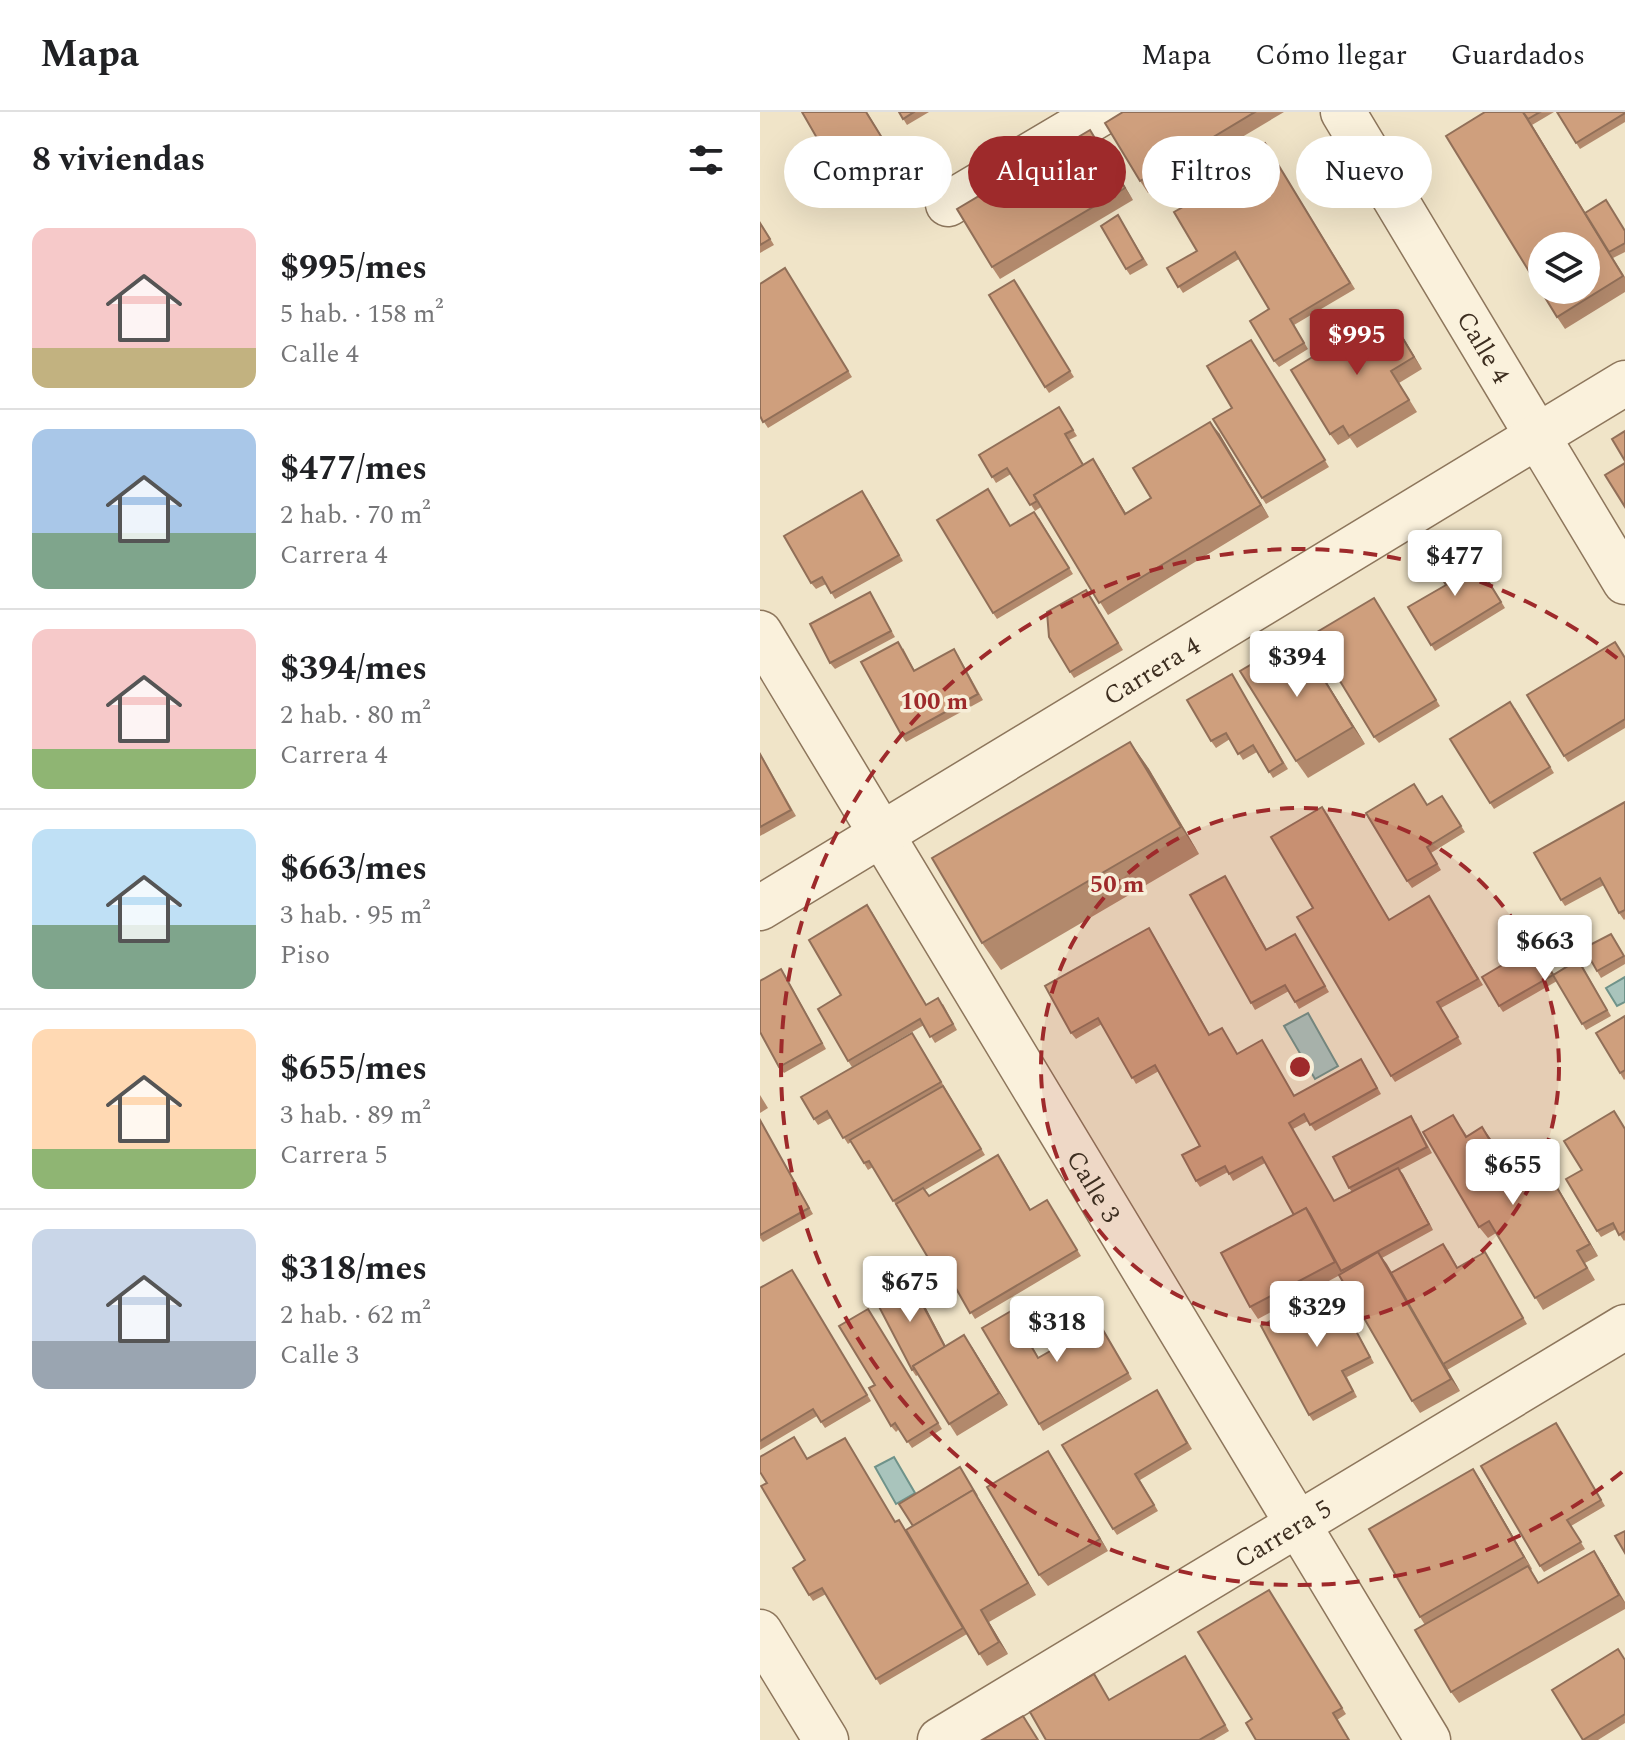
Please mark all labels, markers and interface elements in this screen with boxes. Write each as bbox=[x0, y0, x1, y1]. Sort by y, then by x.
text: Mapa bbox=[40, 26, 139, 84]
text: Mapa bbox=[1141, 34, 1211, 77]
text: Cómo llegar bbox=[1255, 34, 1407, 77]
text: Guardados bbox=[1451, 34, 1585, 77]
text: 8 viviendas bbox=[32, 134, 205, 186]
chip: Comprar bbox=[784, 136, 952, 208]
chip: Alquilar bbox=[968, 136, 1126, 208]
chip: Filtros bbox=[1142, 136, 1280, 208]
chip: Nuevo bbox=[1296, 136, 1432, 208]
icon: filters bbox=[684, 138, 728, 182]
map controls bbox=[1528, 232, 1600, 304]
button: layers bbox=[1528, 232, 1600, 304]
text: $995/mes bbox=[280, 242, 427, 294]
icon: home bbox=[96, 260, 192, 356]
text: 5 hab. · 158 m² bbox=[280, 294, 443, 334]
street label: Calle 4 bbox=[1446, 303, 1521, 392]
pin: $995 bbox=[1310, 309, 1404, 377]
text: $995 bbox=[1328, 315, 1386, 355]
text: Calle 4 bbox=[280, 334, 359, 374]
text: $477/mes bbox=[280, 443, 427, 495]
icon: home bbox=[96, 461, 192, 557]
text: 2 hab. · 70 m² bbox=[280, 495, 430, 535]
pin: $477 bbox=[1408, 530, 1502, 598]
text: Carrera 4 bbox=[280, 535, 388, 575]
text: $477 bbox=[1426, 536, 1484, 576]
street label: Carrera 4 bbox=[1096, 626, 1208, 716]
pin: $394 bbox=[1250, 631, 1344, 699]
text: $394 bbox=[1268, 637, 1326, 677]
text: $394/mes bbox=[280, 643, 427, 695]
icon: home bbox=[96, 661, 192, 757]
text: 100 m bbox=[900, 684, 968, 720]
text: 2 hab. · 80 m² bbox=[280, 695, 430, 735]
text: Carrera 4 bbox=[280, 735, 388, 775]
text: $663/mes bbox=[280, 843, 427, 895]
icon: home bbox=[96, 861, 192, 957]
text: 50 m bbox=[1090, 867, 1145, 903]
text: 3 hab. · 95 m² bbox=[280, 895, 430, 935]
pin: $663 bbox=[1498, 915, 1592, 983]
text: $663 bbox=[1516, 921, 1574, 961]
text: Piso bbox=[280, 935, 330, 975]
text: $655/mes bbox=[280, 1043, 427, 1095]
centre of rings bbox=[1286, 1053, 1314, 1081]
icon: home bbox=[96, 1061, 192, 1157]
text: 3 hab. · 89 m² bbox=[280, 1095, 430, 1135]
text: Carrera 5 bbox=[280, 1135, 388, 1175]
pin: $655 bbox=[1466, 1139, 1560, 1207]
street label: Calle 3 bbox=[1055, 1143, 1130, 1231]
text: $655 bbox=[1484, 1145, 1542, 1185]
text: $318/mes bbox=[280, 1243, 427, 1295]
pin: $675 bbox=[863, 1256, 957, 1324]
icon: home bbox=[96, 1261, 192, 1357]
text: $675 bbox=[881, 1262, 939, 1302]
pin: $329 bbox=[1270, 1281, 1364, 1349]
text: $329 bbox=[1288, 1287, 1346, 1327]
text: 2 hab. · 62 m² bbox=[280, 1295, 430, 1335]
pin: $318 bbox=[1010, 1296, 1104, 1364]
text: $318 bbox=[1028, 1302, 1086, 1342]
text: Calle 3 bbox=[280, 1335, 359, 1375]
street label: Carrera 5 bbox=[1227, 1489, 1340, 1579]

